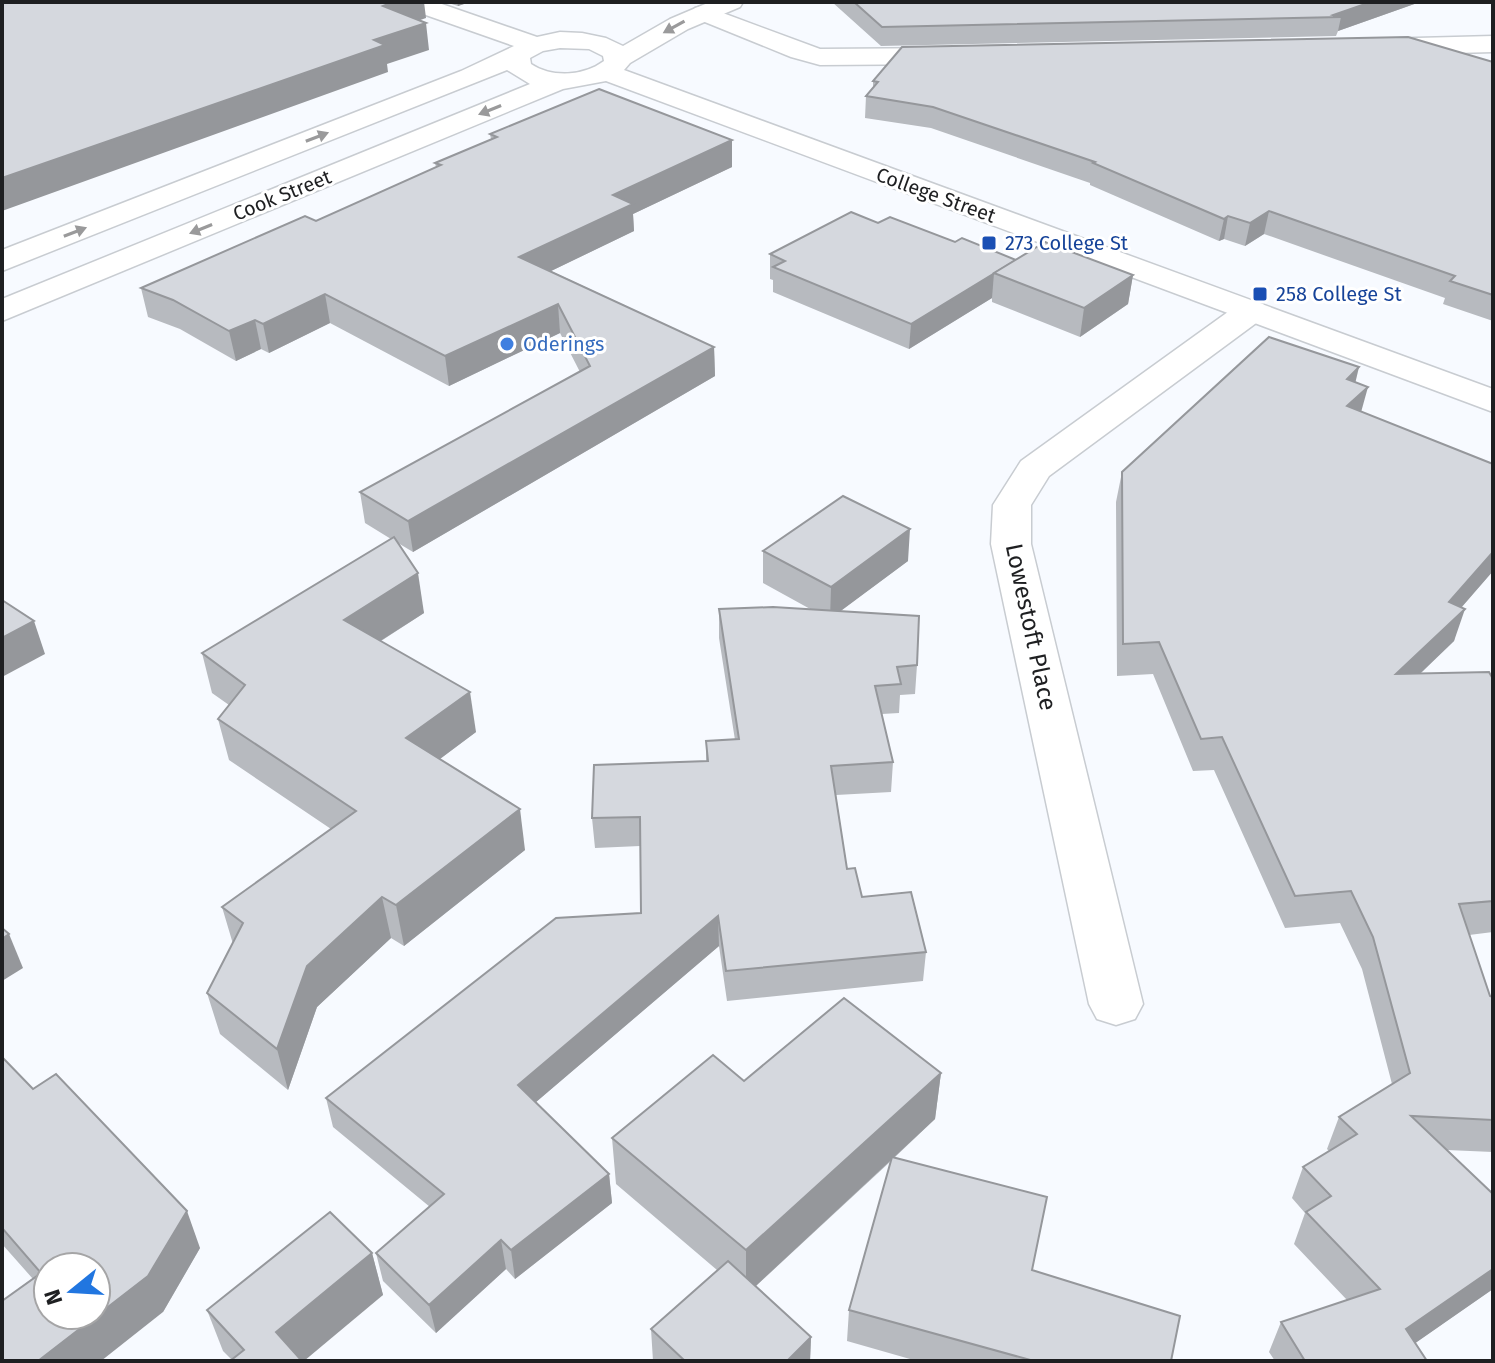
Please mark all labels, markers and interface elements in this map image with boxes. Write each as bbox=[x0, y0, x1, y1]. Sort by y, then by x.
one-way arrow bbox=[662, 21, 685, 34]
one-way arrow bbox=[478, 104, 502, 117]
one-way arrow bbox=[305, 130, 329, 143]
street label: College Street bbox=[873, 162, 1000, 228]
street label: Cook Street bbox=[229, 164, 335, 226]
one-way arrow bbox=[189, 222, 213, 235]
one-way arrow bbox=[63, 225, 87, 238]
place label: 273 College St bbox=[1005, 231, 1129, 255]
marker: 273 College St bbox=[980, 234, 998, 252]
place label: 258 College St bbox=[1276, 282, 1402, 306]
marker: 258 College St bbox=[1251, 285, 1269, 303]
place label: Oderings bbox=[523, 332, 604, 356]
marker: Oderings bbox=[498, 335, 516, 353]
street label: Lowestoft Place bbox=[1000, 541, 1062, 713]
north arrow bbox=[32, 1251, 112, 1331]
text: N bbox=[38, 1286, 69, 1308]

